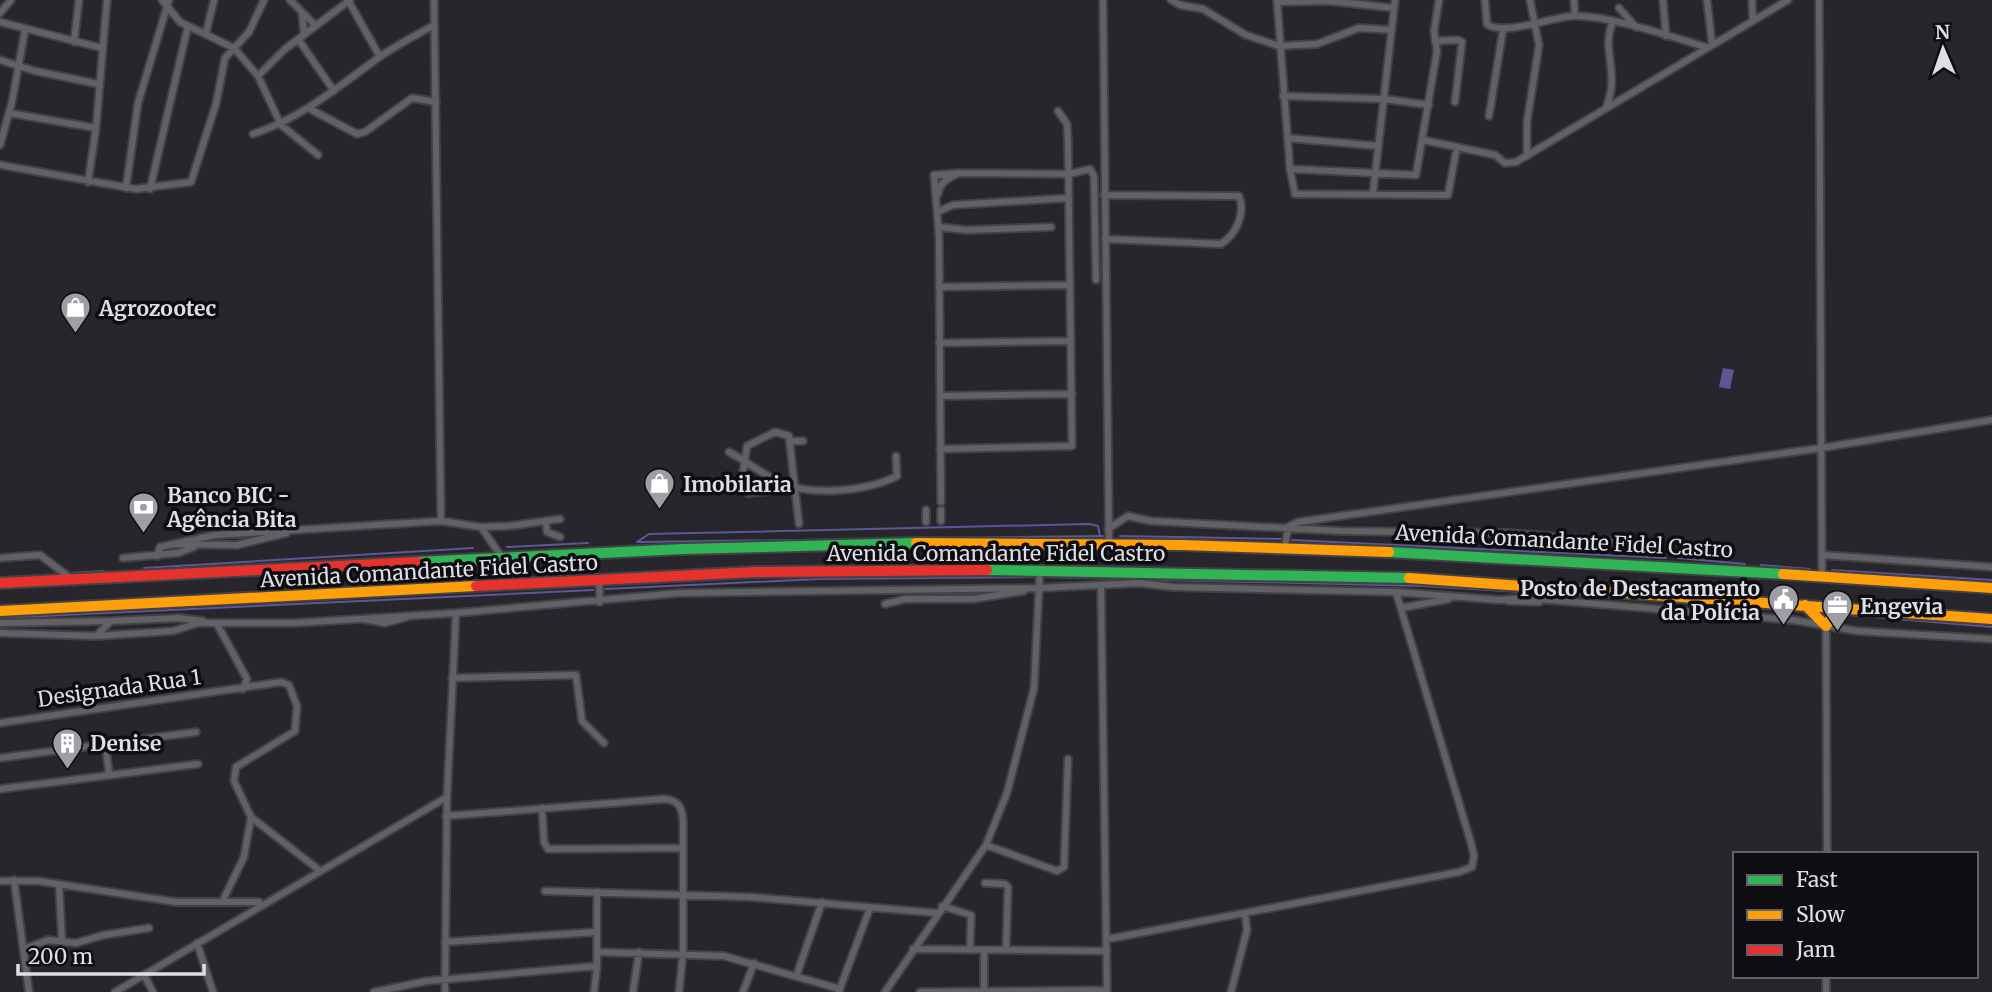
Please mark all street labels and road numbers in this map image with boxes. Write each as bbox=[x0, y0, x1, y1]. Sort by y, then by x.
street label: Avenida Comandante Fidel Castro bbox=[1393, 519, 1734, 563]
street label: Avenida Comandante Fidel Castro bbox=[826, 540, 1165, 567]
street label: Avenida Comandante Fidel Castro bbox=[258, 549, 599, 593]
street label: Designada Rua 1 bbox=[36, 663, 202, 713]

